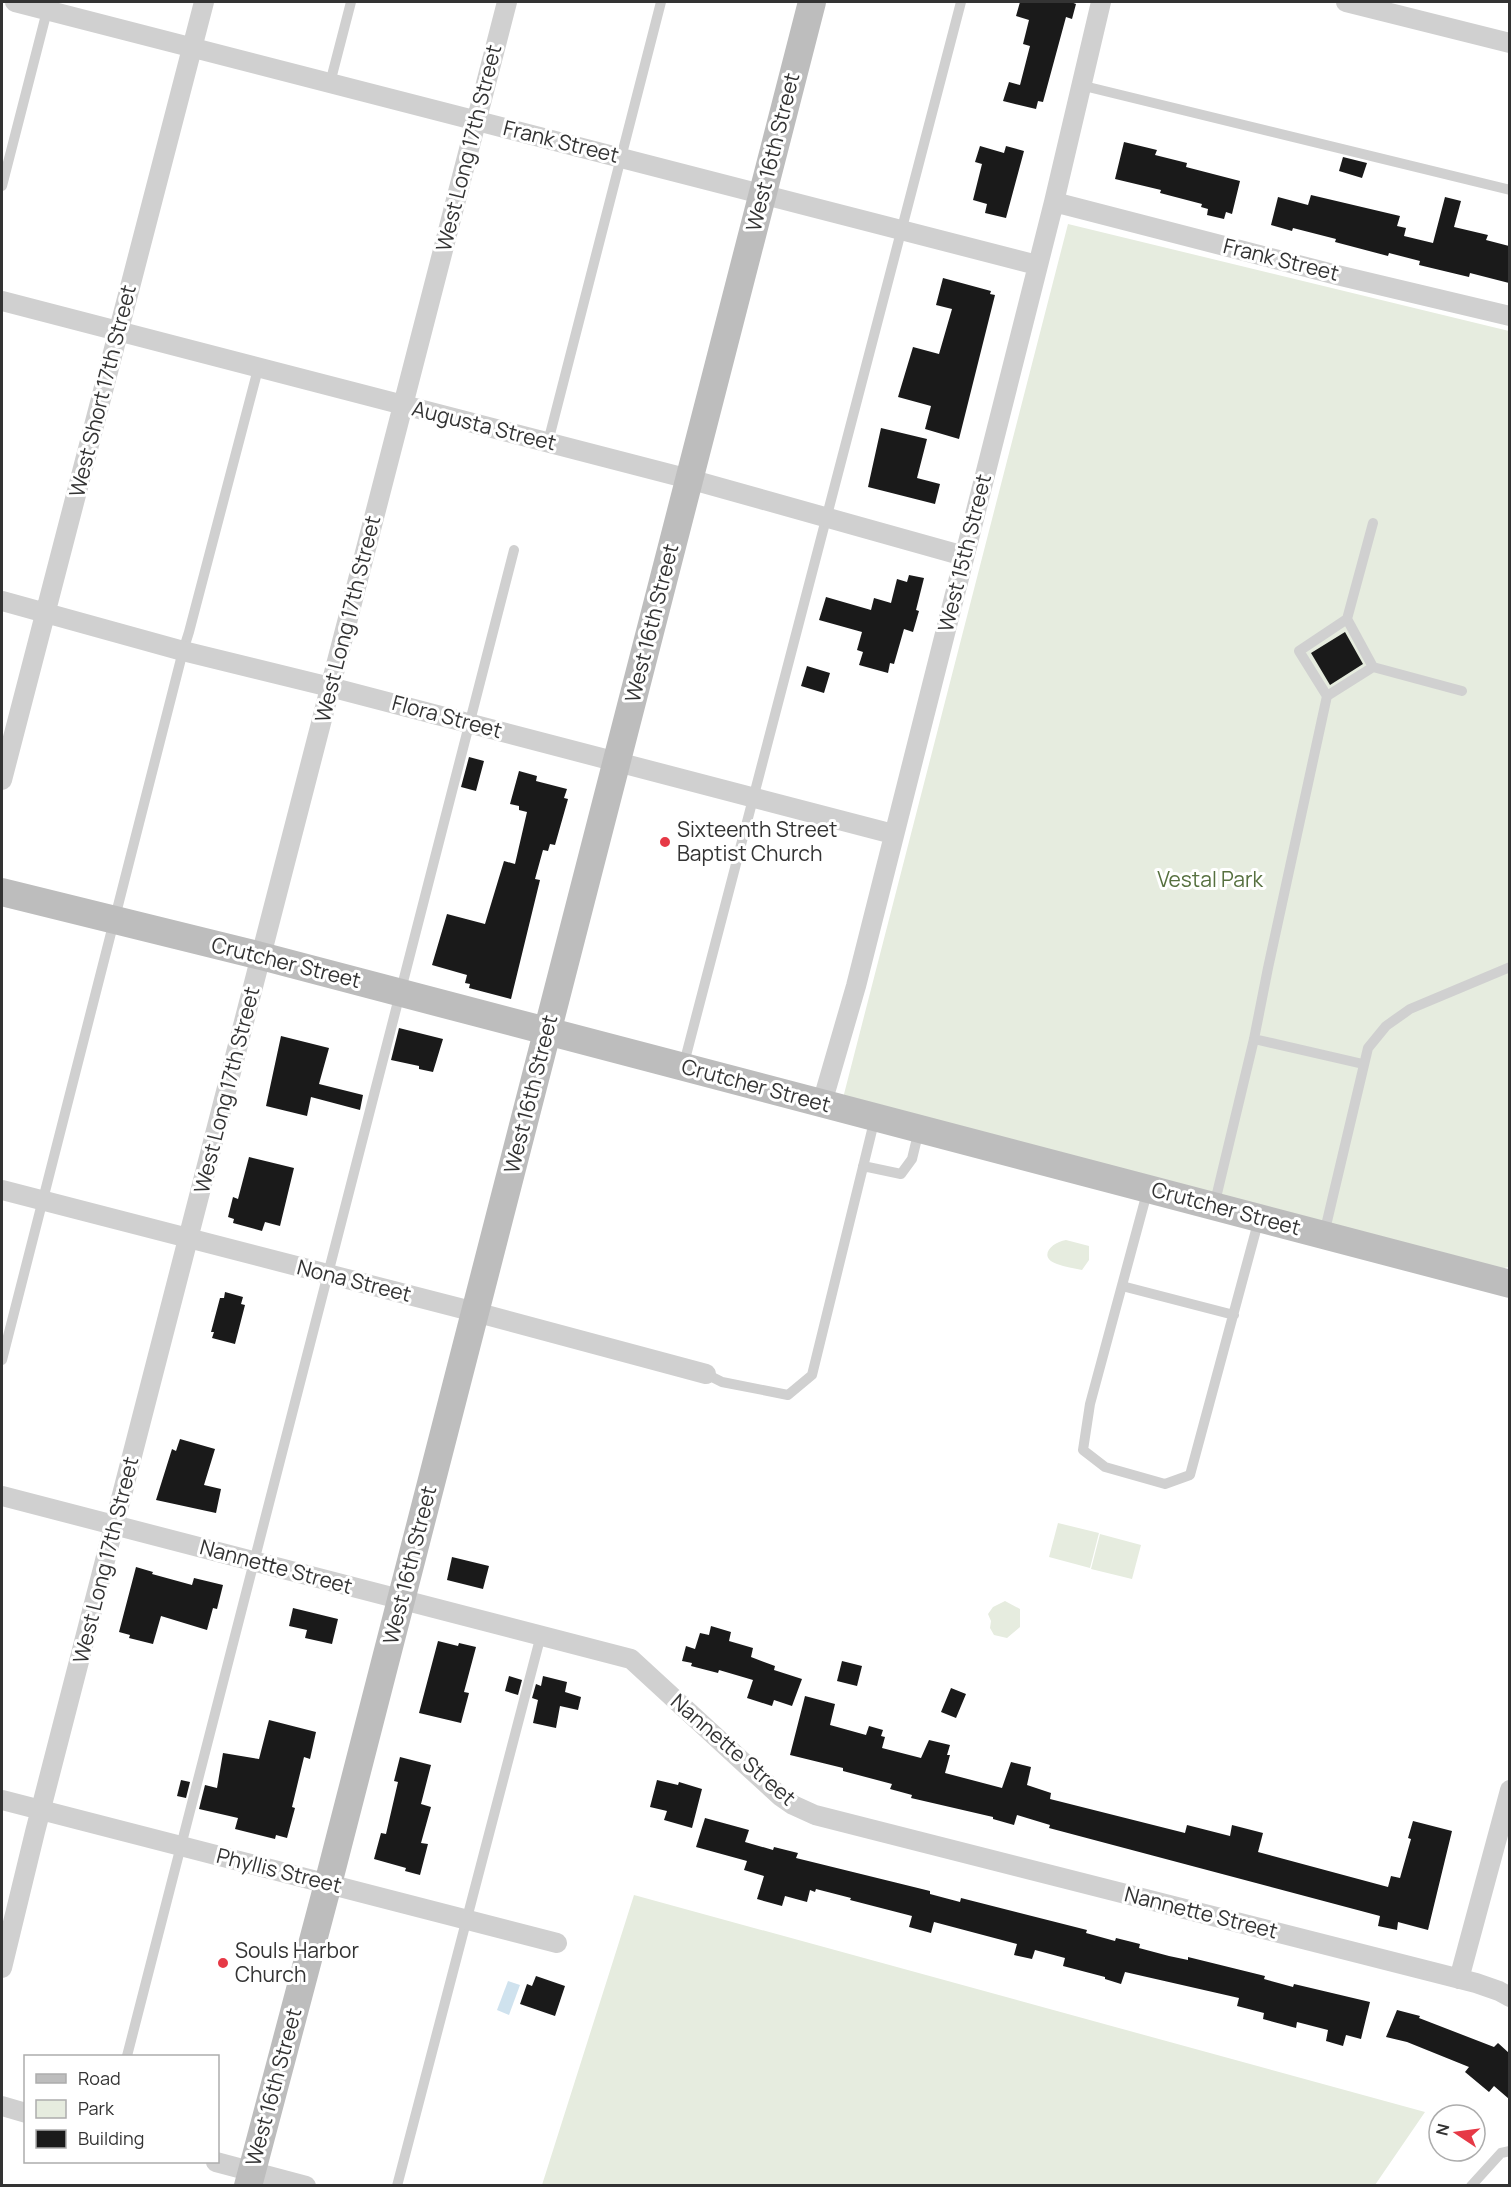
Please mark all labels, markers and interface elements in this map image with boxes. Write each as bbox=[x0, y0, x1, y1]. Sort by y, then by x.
street label: West Long 17th Street bbox=[429, 41, 507, 254]
street label: West 16th Street bbox=[739, 70, 805, 234]
street label: Frank Street bbox=[501, 113, 622, 169]
street label: Frank Street bbox=[1221, 231, 1342, 287]
street label: West Short 17th Street bbox=[62, 282, 142, 500]
street label: Augusta Street bbox=[409, 394, 559, 456]
street label: West 15th Street bbox=[931, 471, 997, 634]
street label: West Long 17th Street bbox=[308, 512, 386, 725]
street label: West 16th Street bbox=[618, 541, 684, 705]
street label: Flora Street bbox=[389, 688, 505, 744]
place label: Sixteenth Street Baptist Church bbox=[677, 815, 837, 867]
marker: Sixteenth Street Baptist Church bbox=[658, 835, 672, 849]
park label: Vestal Park bbox=[1157, 865, 1263, 893]
street label: Crutcher Street bbox=[209, 930, 364, 994]
street label: West Long 17th Street bbox=[187, 983, 265, 1196]
street label: West 16th Street bbox=[497, 1012, 563, 1176]
street label: Crutcher Street bbox=[679, 1052, 834, 1118]
street label: Crutcher Street bbox=[1149, 1175, 1304, 1241]
street label: Nona Street bbox=[294, 1252, 414, 1308]
street label: West Long 17th Street bbox=[66, 1453, 144, 1666]
street label: West 16th Street bbox=[376, 1483, 442, 1647]
street label: Nannette Street bbox=[197, 1532, 356, 1600]
street label: Nannette Street bbox=[665, 1687, 802, 1811]
street label: Phyllis Street bbox=[214, 1841, 345, 1899]
street label: Nannette Street bbox=[1122, 1879, 1281, 1945]
place label: Souls Harbor Church bbox=[235, 1936, 359, 1988]
marker: Souls Harbor Church bbox=[216, 1956, 230, 1970]
street label: West 16th Street bbox=[239, 2005, 308, 2169]
legend bbox=[24, 2055, 219, 2163]
text: Road bbox=[78, 2066, 121, 2090]
text: Park bbox=[78, 2096, 115, 2120]
north arrow bbox=[1427, 2103, 1487, 2163]
text: N bbox=[1430, 2122, 1454, 2138]
text: Building bbox=[78, 2126, 144, 2150]

